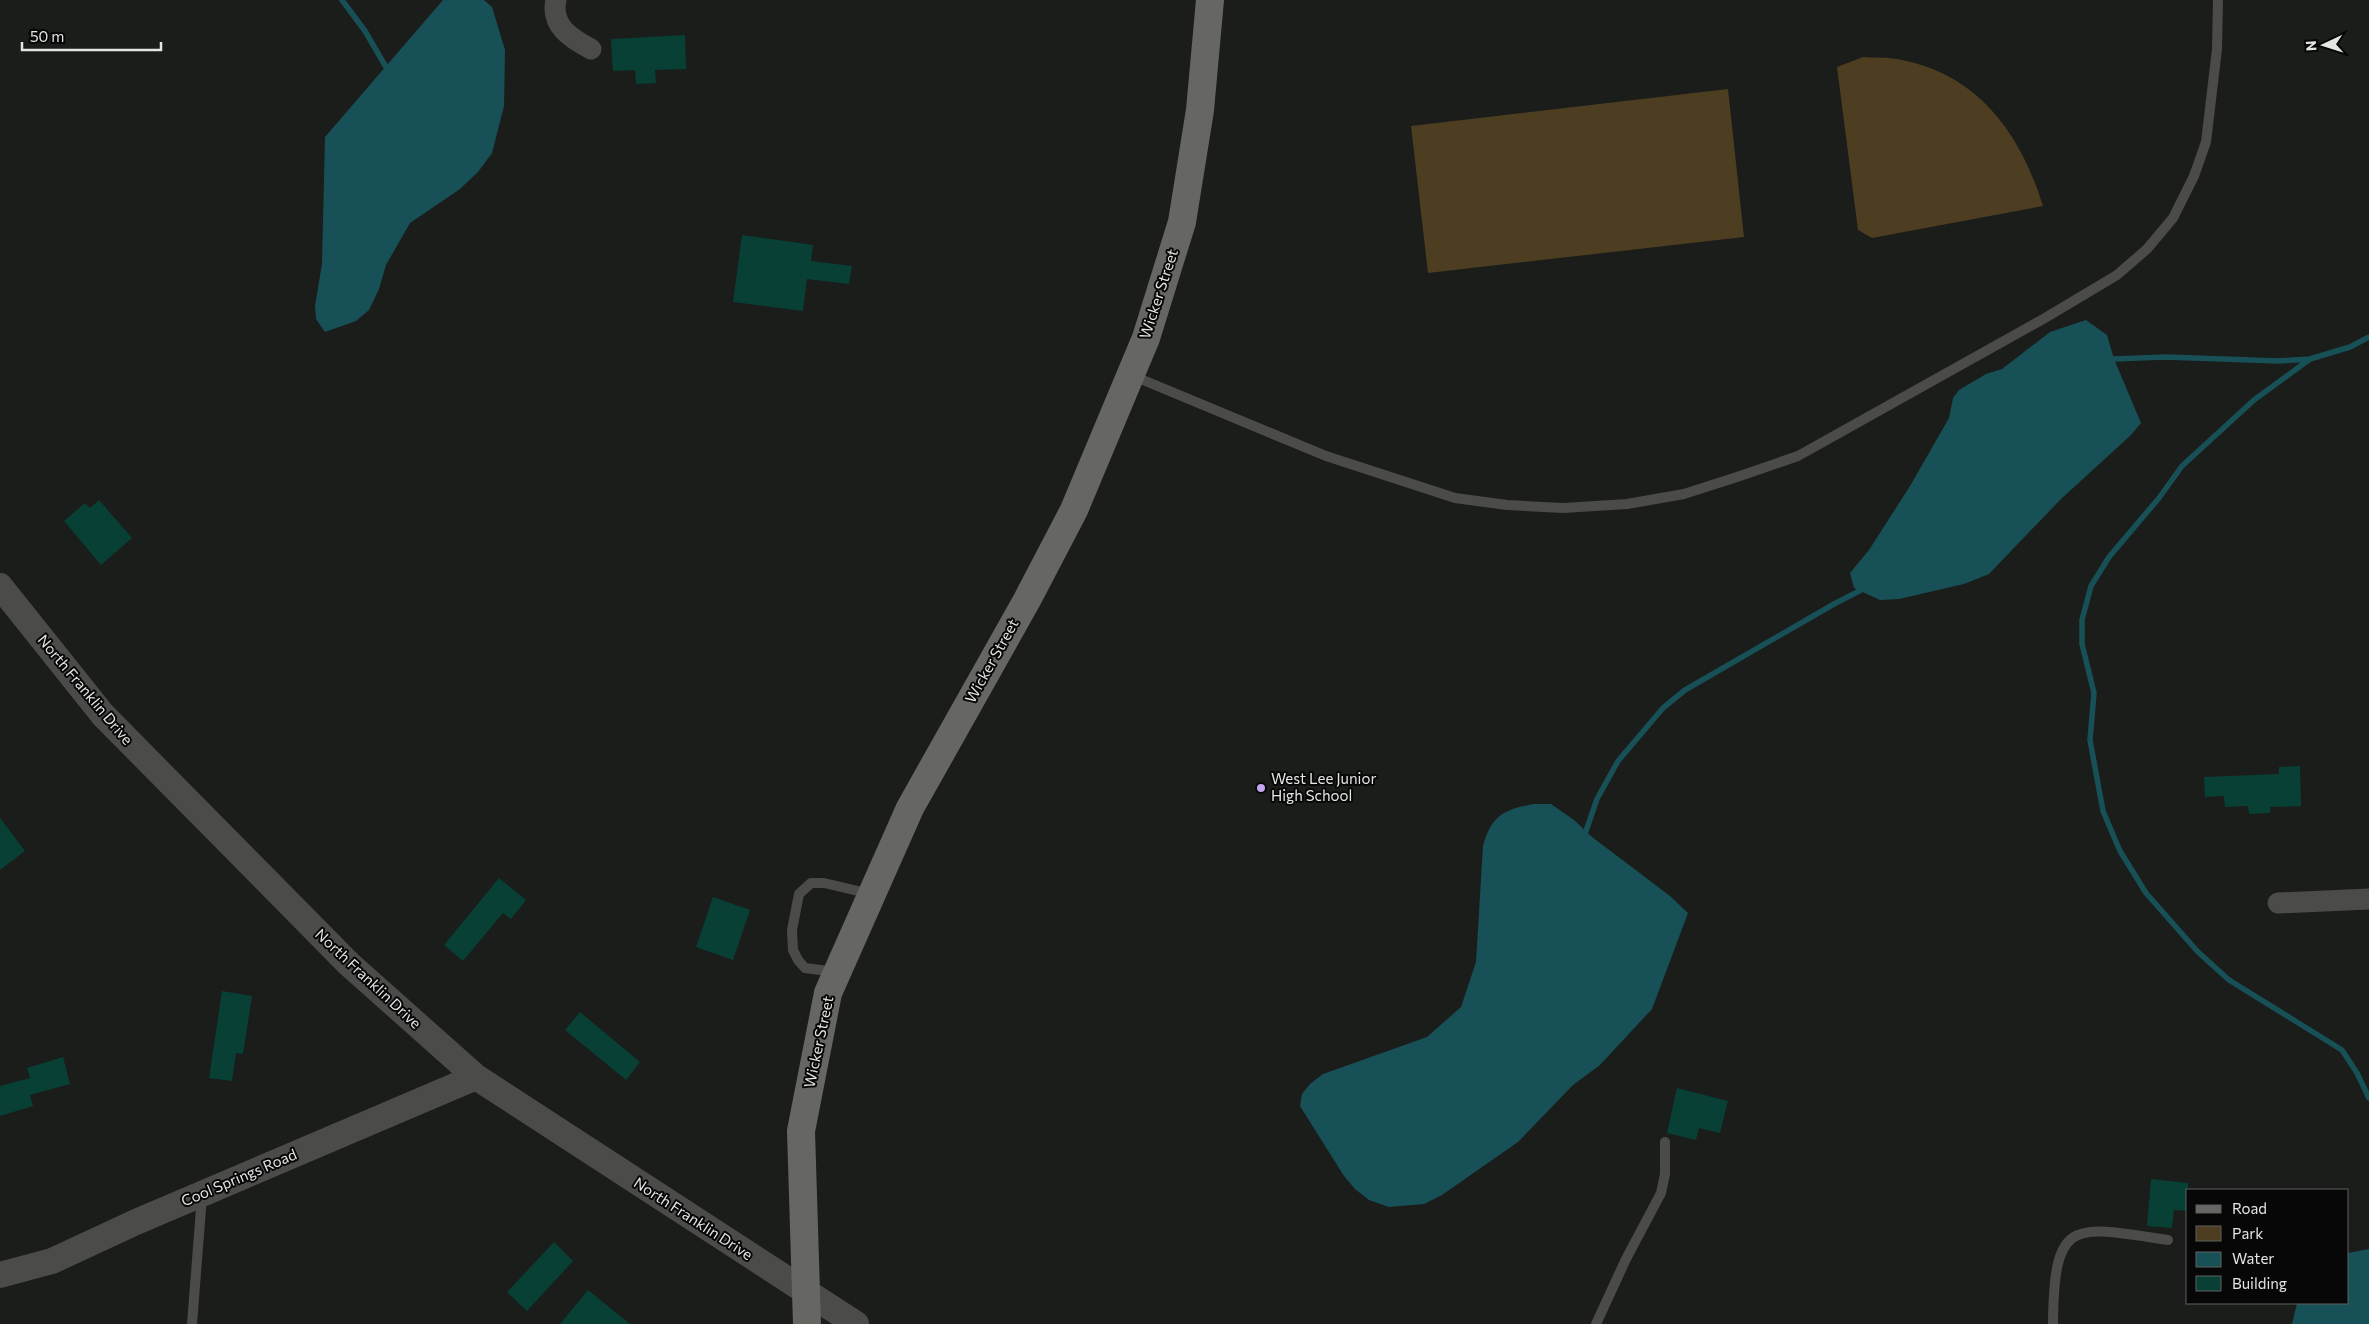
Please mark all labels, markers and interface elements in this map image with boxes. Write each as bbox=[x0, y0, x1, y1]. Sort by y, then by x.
scale bar bbox=[22, 20, 161, 52]
north arrow bbox=[2299, 20, 2349, 70]
text: 50 m bbox=[30, 27, 64, 45]
text: N bbox=[2302, 40, 2319, 52]
street label: Wicker Street bbox=[1135, 246, 1181, 341]
street label: Wicker Street bbox=[961, 615, 1022, 706]
street label: North Franklin Drive bbox=[34, 631, 137, 748]
place label: West Lee Junior High School bbox=[1271, 769, 1376, 804]
marker: West Lee Junior High School bbox=[1255, 782, 1267, 794]
street label: North Franklin Drive bbox=[312, 925, 425, 1032]
street label: Wicker Street bbox=[799, 994, 837, 1089]
street label: Cool Springs Road bbox=[178, 1145, 299, 1210]
street label: North Franklin Drive bbox=[631, 1173, 756, 1263]
legend bbox=[2186, 1189, 2349, 1304]
text: Road bbox=[2232, 1199, 2267, 1217]
text: Park bbox=[2232, 1224, 2263, 1242]
text: Water bbox=[2232, 1249, 2274, 1267]
text: Building bbox=[2232, 1274, 2287, 1292]

